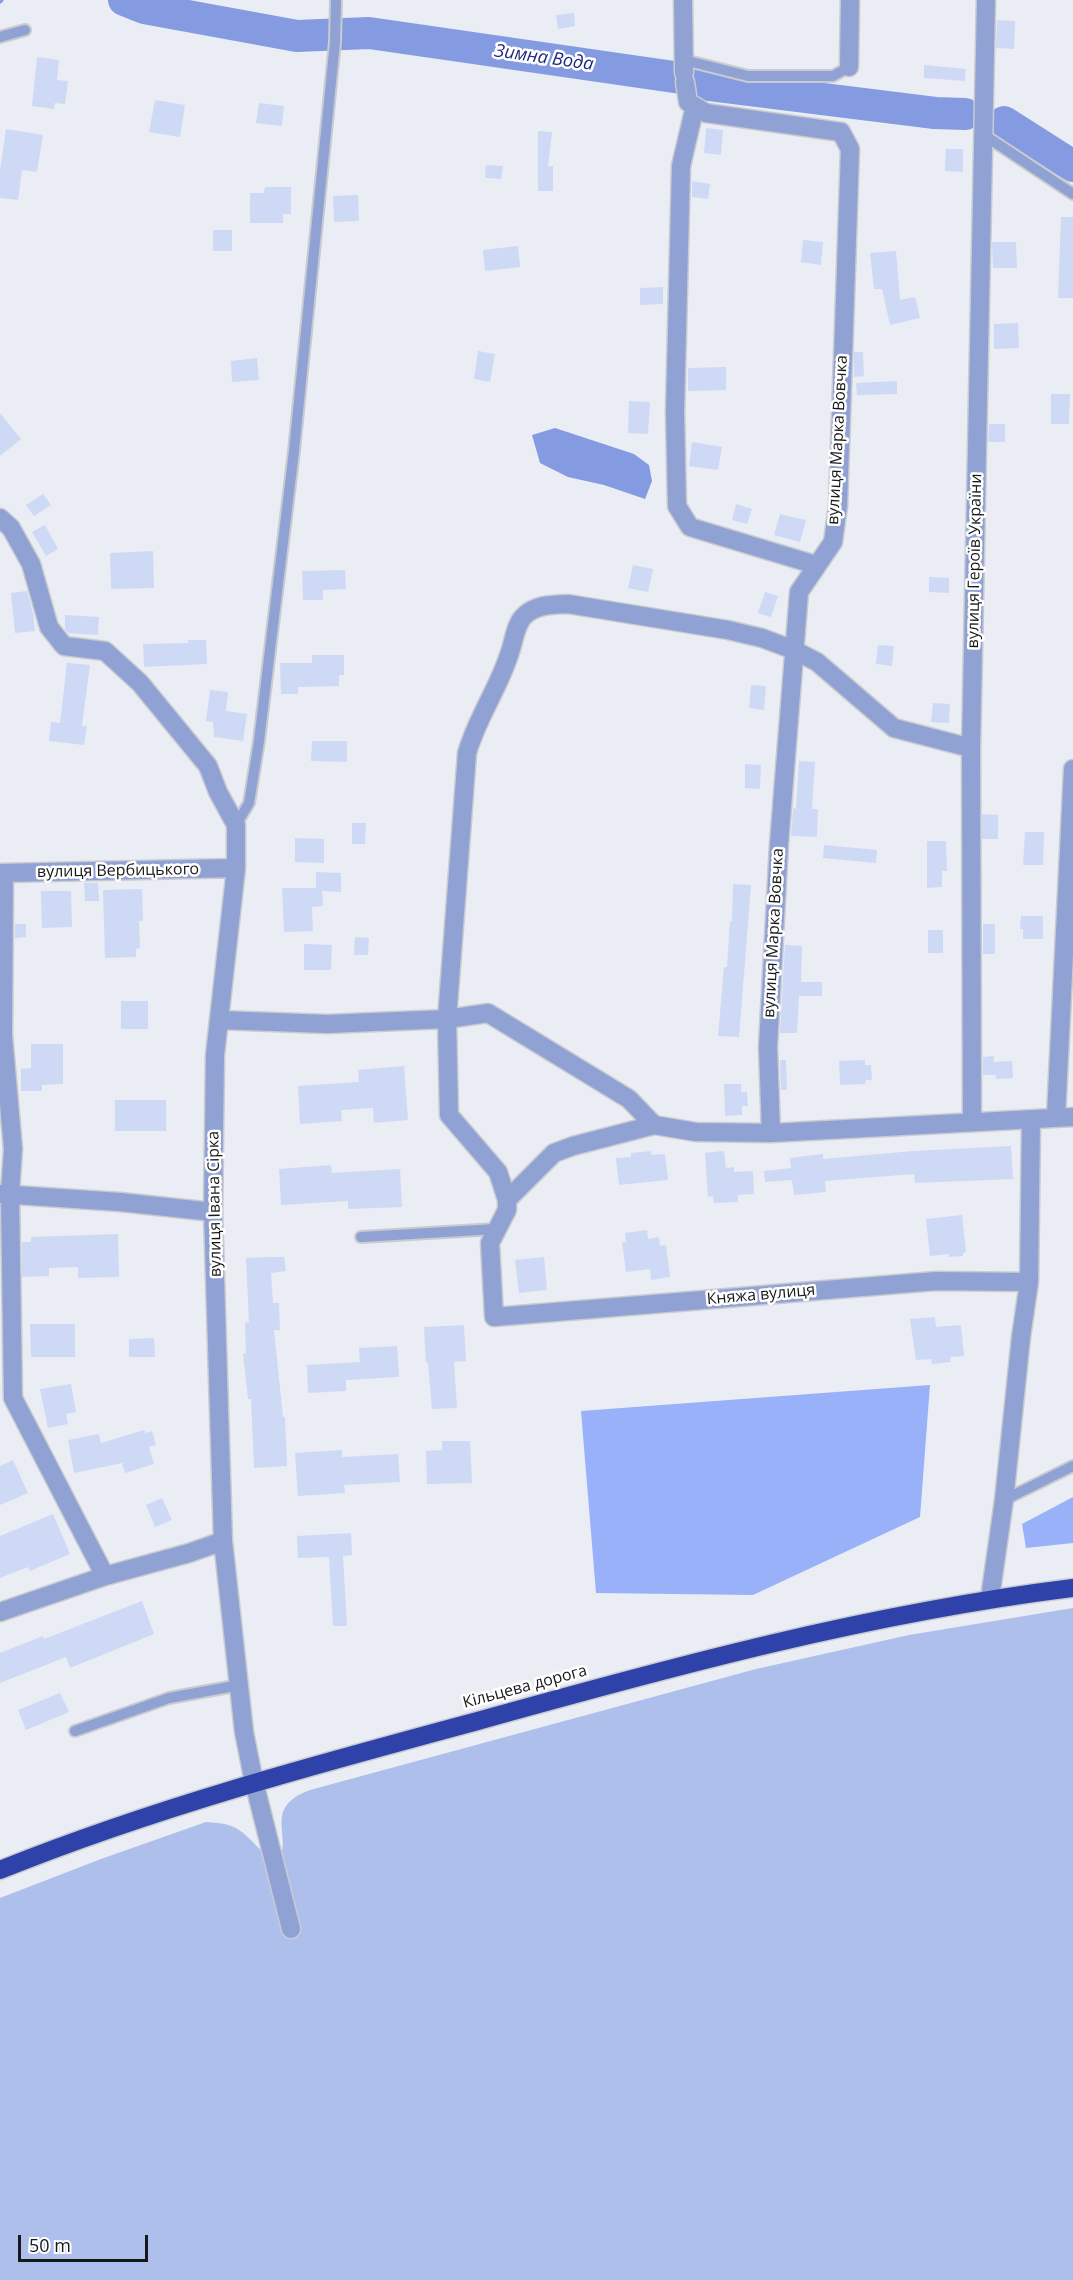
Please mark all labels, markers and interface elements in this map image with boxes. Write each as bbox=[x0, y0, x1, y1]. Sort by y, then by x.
water label: Зимна Вода bbox=[493, 40, 595, 76]
street label: вулиця Марка Вовчка bbox=[824, 355, 852, 525]
street label: вулиця Героїв України bbox=[964, 473, 986, 649]
street label: вулиця Марка Вовчка bbox=[760, 848, 788, 1018]
street label: вулиця Вербицького bbox=[37, 860, 199, 882]
street label: вулиця Івана Сірка bbox=[204, 1131, 226, 1277]
street label: Княжа вулиця bbox=[706, 1281, 816, 1309]
street label: Кільцева дорога bbox=[461, 1661, 589, 1713]
scale bar bbox=[21, 2223, 152, 2261]
text: 50 m bbox=[29, 2233, 71, 2257]

